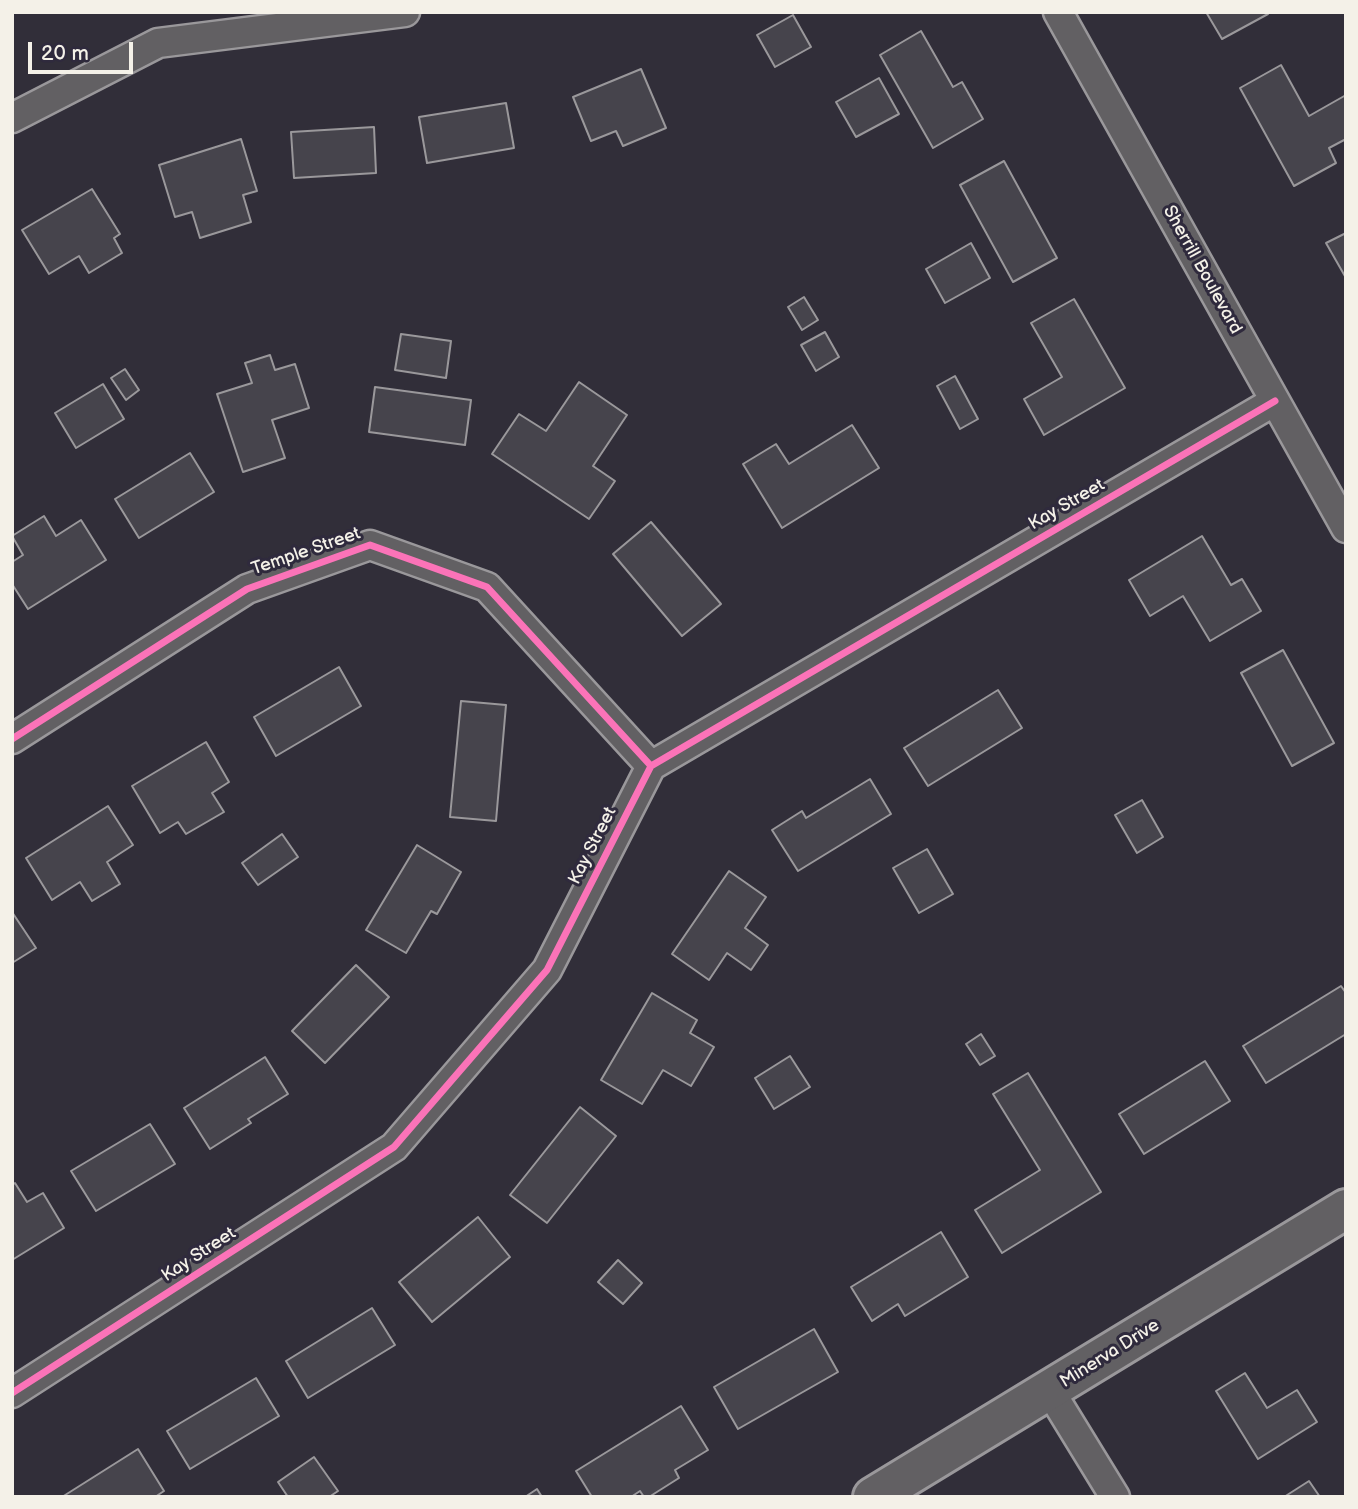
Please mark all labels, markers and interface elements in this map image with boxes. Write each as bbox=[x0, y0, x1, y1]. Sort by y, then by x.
scale bar bbox=[32, 28, 136, 72]
text: 20 m bbox=[41, 41, 89, 66]
street label: Sherrill Boulevard bbox=[1158, 202, 1246, 338]
street label: Kay Street bbox=[1025, 475, 1109, 535]
street label: Temple Street bbox=[249, 523, 363, 581]
street label: Kay Street bbox=[564, 804, 622, 888]
street label: Kay Street bbox=[158, 1223, 240, 1287]
street label: Minerva Drive bbox=[1056, 1315, 1164, 1393]

